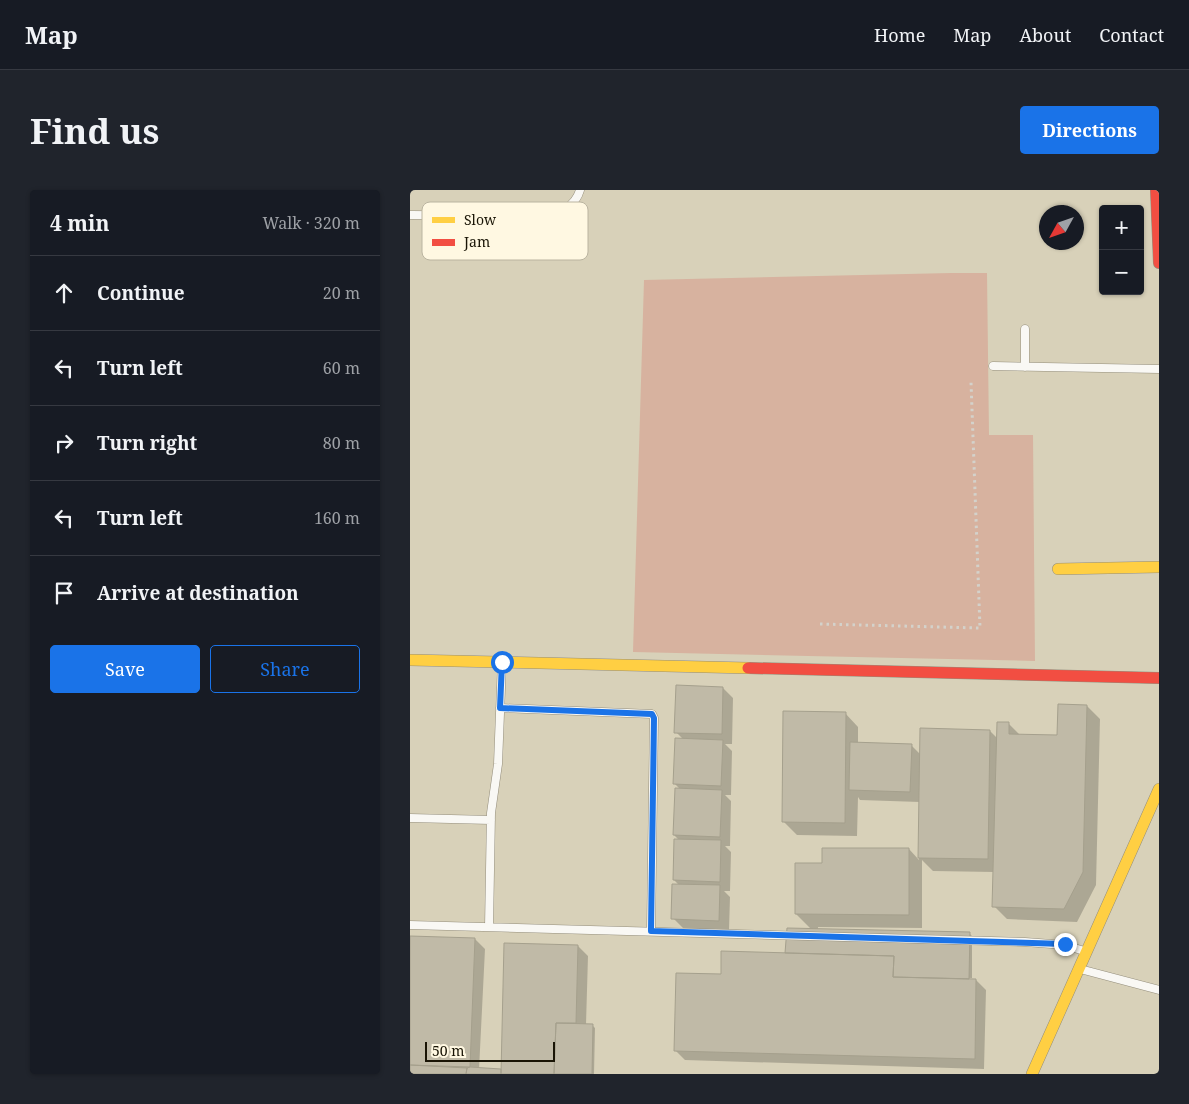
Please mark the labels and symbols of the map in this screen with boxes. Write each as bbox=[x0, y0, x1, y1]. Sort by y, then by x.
legend bbox=[422, 202, 588, 260]
north arrow bbox=[1039, 205, 1084, 250]
text: Slow bbox=[464, 210, 497, 229]
text: Jam bbox=[463, 232, 490, 251]
route start bbox=[491, 651, 514, 674]
route end bbox=[1054, 933, 1077, 956]
scale bar bbox=[425, 1039, 555, 1062]

